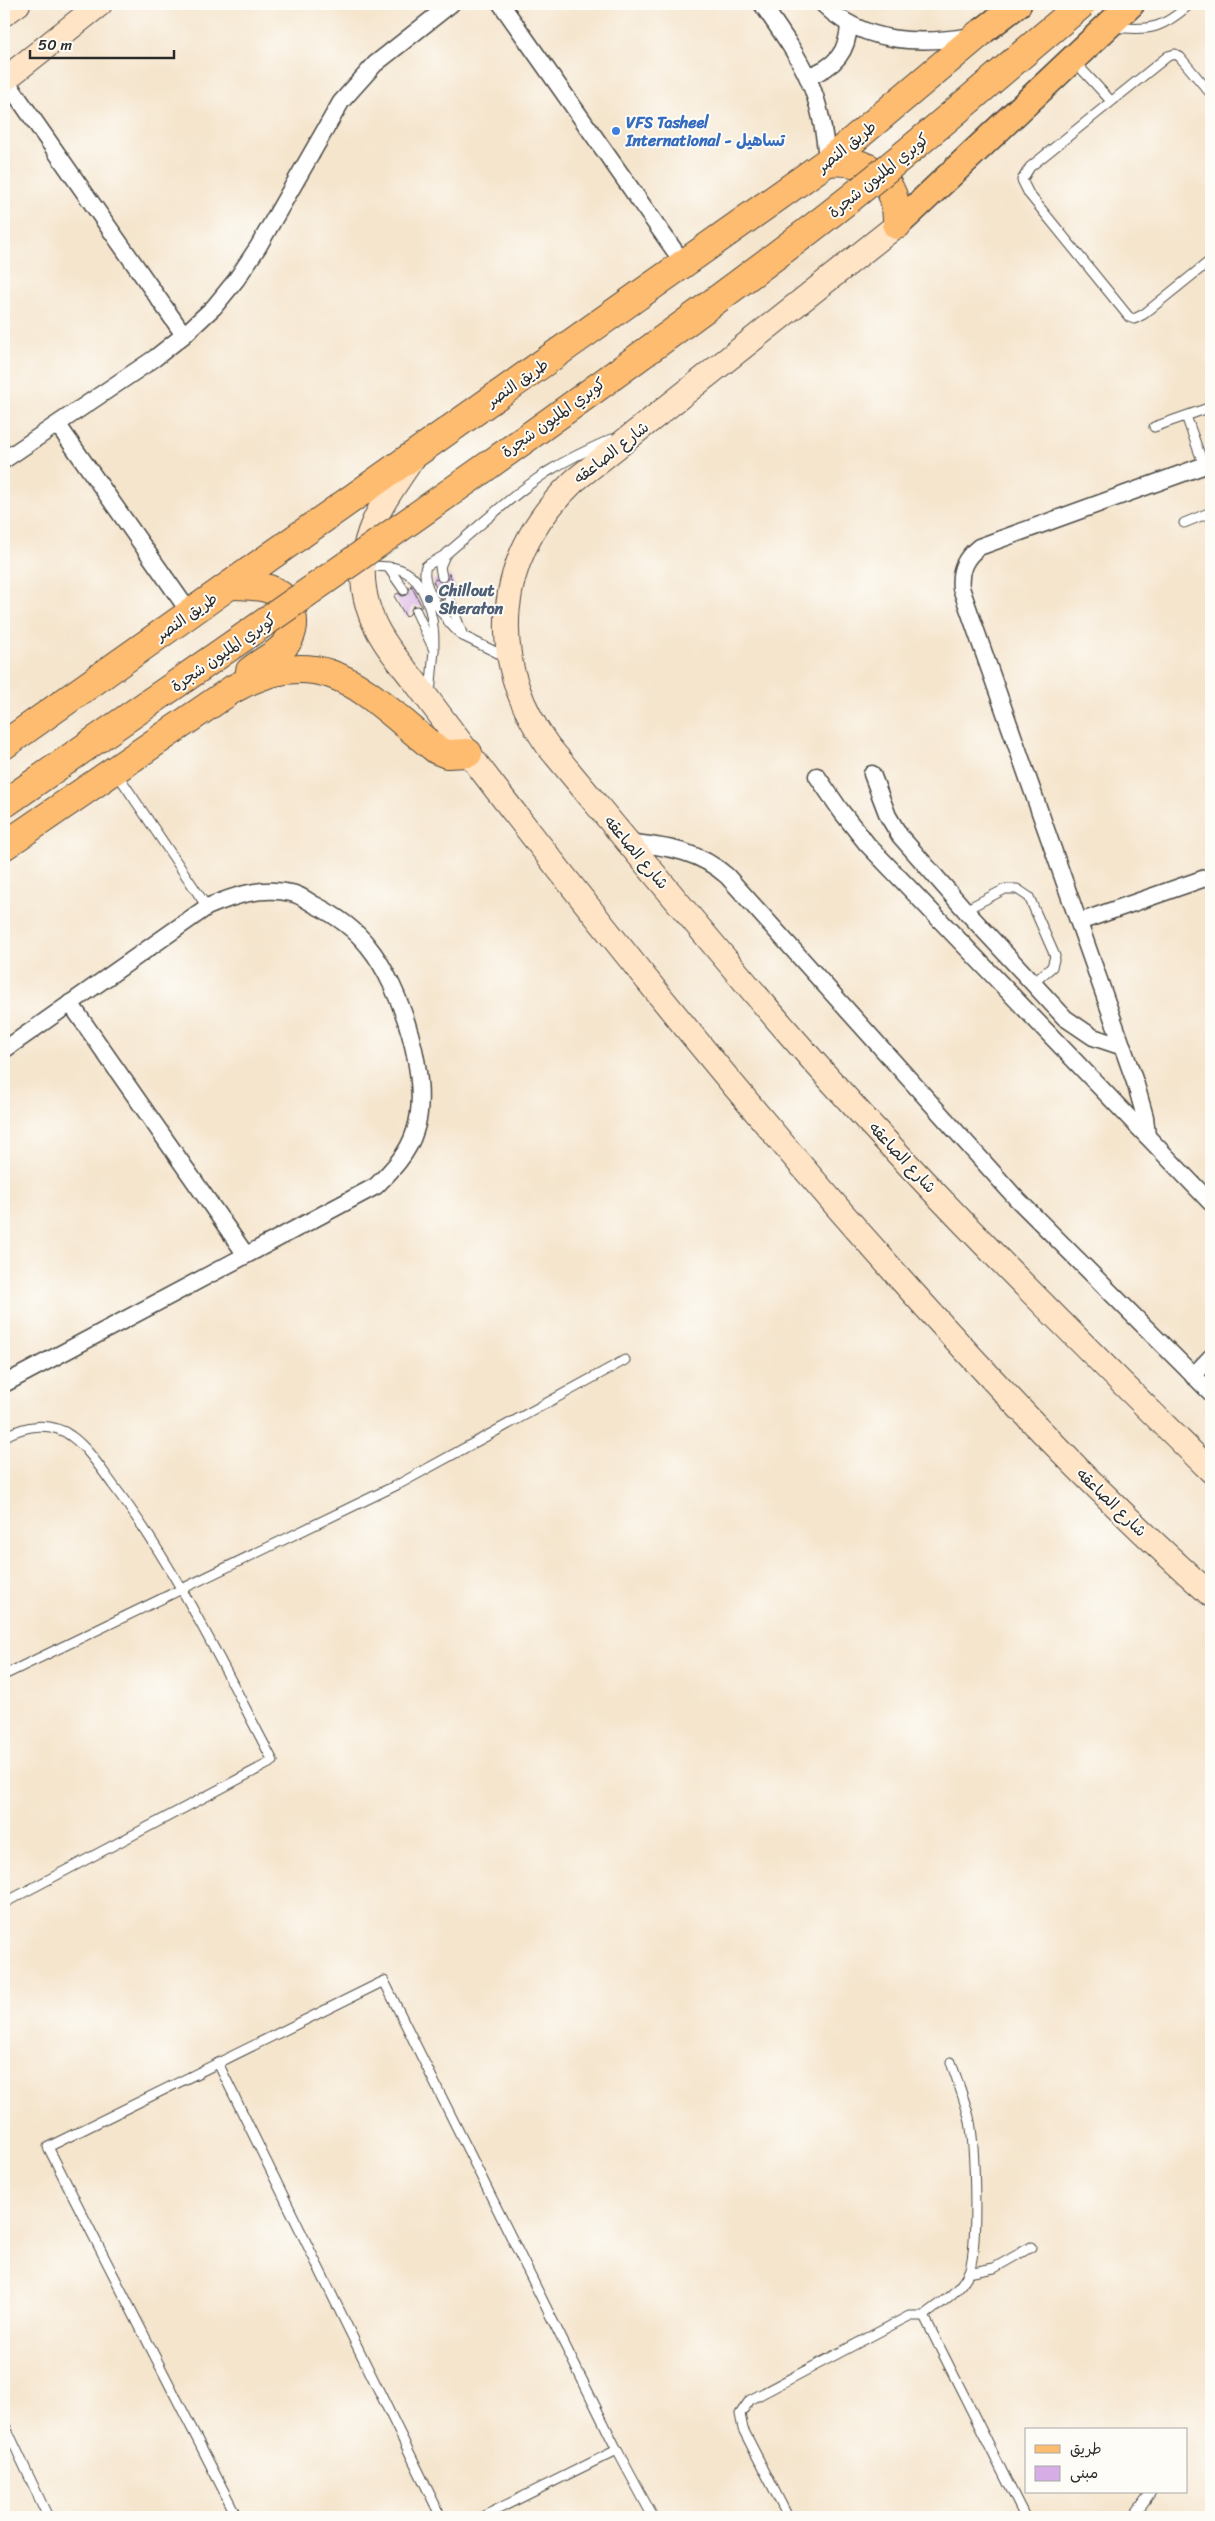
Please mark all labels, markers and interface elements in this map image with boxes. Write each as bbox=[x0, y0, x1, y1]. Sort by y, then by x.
scale bar bbox=[30, 28, 174, 60]
text: 50 m bbox=[38, 32, 73, 58]
place label: VFS Tasheel International - تساهيل bbox=[625, 108, 786, 155]
street label: طريق النصر bbox=[808, 113, 883, 181]
marker: VFS Tasheel International - تساهيل bbox=[610, 125, 622, 137]
street label: كوبري المليون شجرة bbox=[821, 125, 936, 226]
street label: طريق النصر bbox=[478, 350, 555, 416]
street label: كوبري المليون شجرة bbox=[495, 369, 612, 466]
street label: شارع الصاعقه bbox=[567, 413, 656, 492]
place label: Chillout Sheraton bbox=[438, 576, 504, 623]
street label: طريق النصر bbox=[147, 584, 224, 650]
marker: Chillout Sheraton bbox=[423, 593, 435, 605]
street label: كوبري المليون شجرة bbox=[164, 605, 282, 700]
street label: شارع الصاعقه bbox=[597, 809, 677, 896]
street label: شارع الصاعقه bbox=[861, 1115, 944, 1200]
street label: شارع الصاعقه bbox=[1069, 1461, 1154, 1544]
legend bbox=[1025, 2428, 1188, 2494]
text: طريق bbox=[1070, 2436, 1102, 2462]
text: مبنى bbox=[1070, 2460, 1098, 2486]

